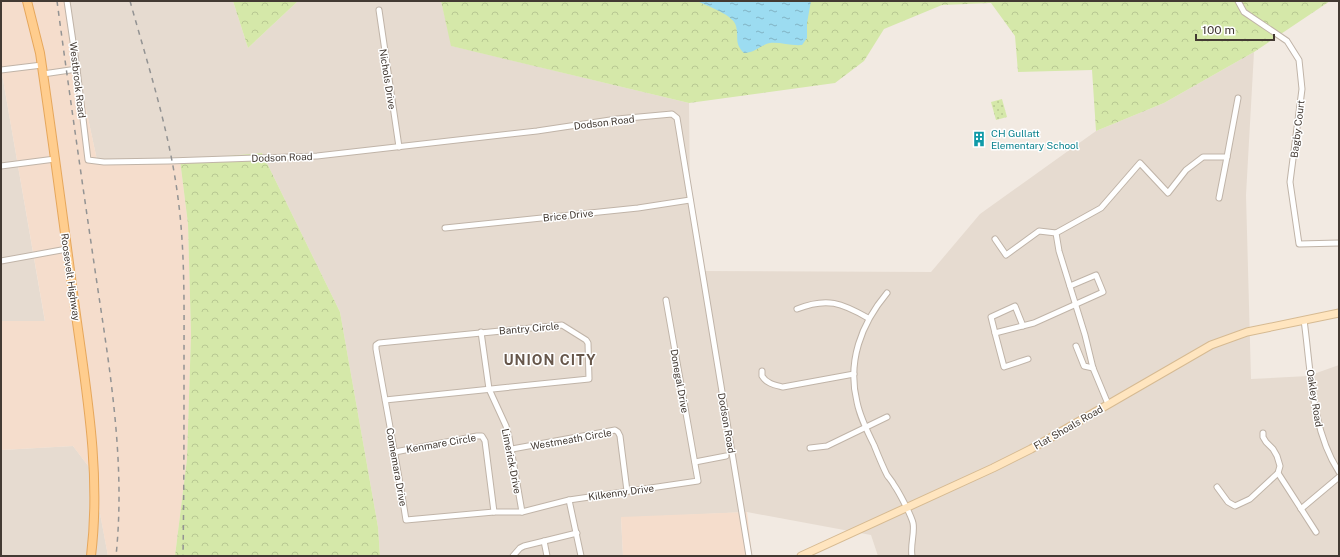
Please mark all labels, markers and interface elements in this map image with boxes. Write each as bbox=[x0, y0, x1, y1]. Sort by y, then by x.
scale bar bbox=[1196, 16, 1274, 42]
text: 100 m bbox=[1202, 23, 1235, 37]
street label: Westbrook Road bbox=[67, 41, 89, 119]
street label: Nichols Drive bbox=[377, 48, 399, 110]
street label: Bagby Court bbox=[1288, 99, 1307, 159]
street label: Dodson Road bbox=[573, 112, 635, 132]
place label: CH Gullatt Elementary School bbox=[991, 127, 1079, 151]
building icon: CH Gullatt Elementary School bbox=[970, 130, 988, 148]
street label: Dodson Road bbox=[251, 150, 313, 164]
street label: Brice Drive bbox=[542, 206, 594, 224]
street label: Roosevelt Highway bbox=[59, 232, 83, 322]
street label: Bantry Circle bbox=[498, 319, 560, 337]
street label: Donegal Drive bbox=[668, 348, 692, 414]
district label: UNION CITY bbox=[503, 352, 597, 368]
street label: Oakley Road bbox=[1305, 368, 1325, 428]
street label: Dodson Road bbox=[716, 392, 738, 454]
street label: Flat Shoals Road bbox=[1031, 402, 1105, 452]
street label: Westmeath Circle bbox=[529, 426, 613, 452]
street label: Connemara Drive bbox=[384, 427, 410, 508]
street label: Limerick Drive bbox=[500, 427, 524, 495]
street label: Kenmare Circle bbox=[405, 431, 477, 455]
street label: Kilkenny Drive bbox=[587, 481, 655, 503]

